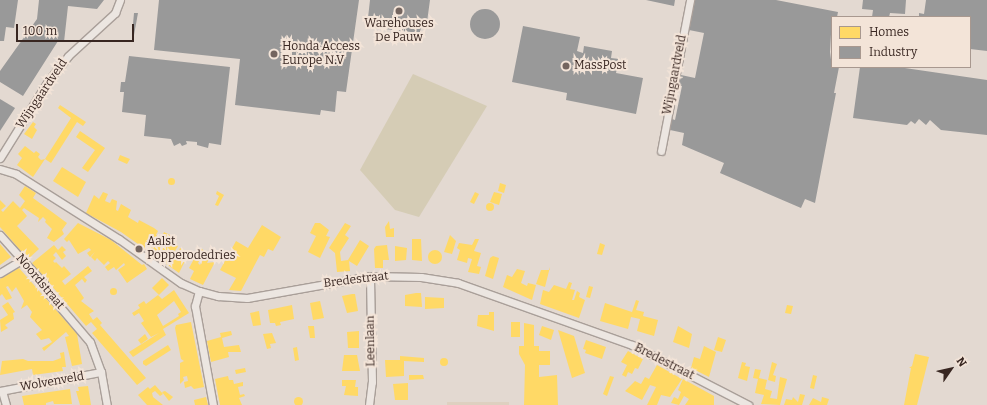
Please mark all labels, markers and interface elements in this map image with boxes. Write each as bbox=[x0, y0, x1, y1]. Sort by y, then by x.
marker: Warehouses De Pauw bbox=[394, 6, 404, 16]
scale bar bbox=[18, 16, 136, 42]
legend bbox=[831, 16, 971, 68]
place label: Warehouses De Pauw bbox=[364, 17, 434, 45]
text: 100 m bbox=[23, 24, 57, 38]
text: Homes bbox=[869, 25, 909, 39]
street label: Wijngaardveld bbox=[660, 34, 690, 116]
place label: Honda Access Europe N.V bbox=[282, 40, 360, 68]
text: Industry bbox=[869, 45, 917, 59]
marker: Honda Access Europe N.V bbox=[269, 49, 279, 59]
street label: Wijngaardveld bbox=[13, 56, 71, 132]
place label: MassPost bbox=[574, 59, 626, 73]
marker: MassPost bbox=[561, 61, 571, 71]
place label: Aalst Popperodedries bbox=[147, 235, 235, 263]
marker: Aalst Popperodedries bbox=[134, 244, 144, 254]
street label: Noordstraat bbox=[13, 251, 67, 313]
street label: Bredestraat bbox=[323, 269, 389, 291]
street label: Leenlaan bbox=[363, 315, 379, 367]
street label: Bredestraat bbox=[632, 341, 696, 383]
north arrow bbox=[931, 349, 971, 389]
text: N bbox=[954, 355, 969, 369]
street label: Wolvenveld bbox=[19, 369, 85, 395]

